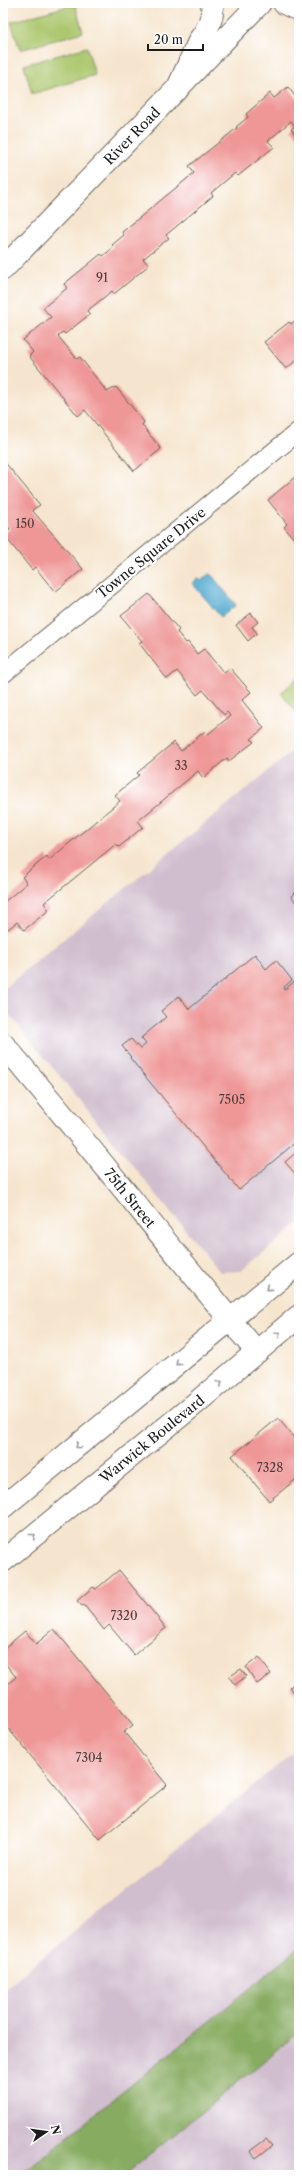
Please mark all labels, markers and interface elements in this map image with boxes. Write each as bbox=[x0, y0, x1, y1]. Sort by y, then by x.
scale bar bbox=[148, 26, 203, 52]
text: 20 m bbox=[154, 32, 183, 47]
street label: River Road bbox=[100, 103, 164, 169]
house number: 91 bbox=[96, 270, 108, 285]
street label: Towne Square Drive bbox=[93, 503, 210, 603]
house number: 150 bbox=[15, 516, 35, 531]
house number: 33 bbox=[174, 758, 188, 773]
house number: 7505 bbox=[219, 1092, 245, 1107]
street label: 75th Street bbox=[100, 1165, 160, 1232]
one-way arrow bbox=[266, 1283, 274, 1290]
one-way arrow bbox=[273, 1331, 281, 1338]
one-way arrow bbox=[176, 1359, 183, 1366]
one-way arrow bbox=[216, 1380, 223, 1387]
street label: Warwick Boulevard bbox=[95, 1391, 208, 1487]
one-way arrow bbox=[76, 1441, 83, 1448]
house number: 7328 bbox=[257, 1460, 283, 1475]
one-way arrow bbox=[29, 1534, 36, 1541]
house number: 7320 bbox=[110, 1608, 138, 1623]
house number: 7304 bbox=[75, 1750, 103, 1765]
north arrow bbox=[26, 2112, 66, 2152]
text: N bbox=[48, 2124, 64, 2136]

